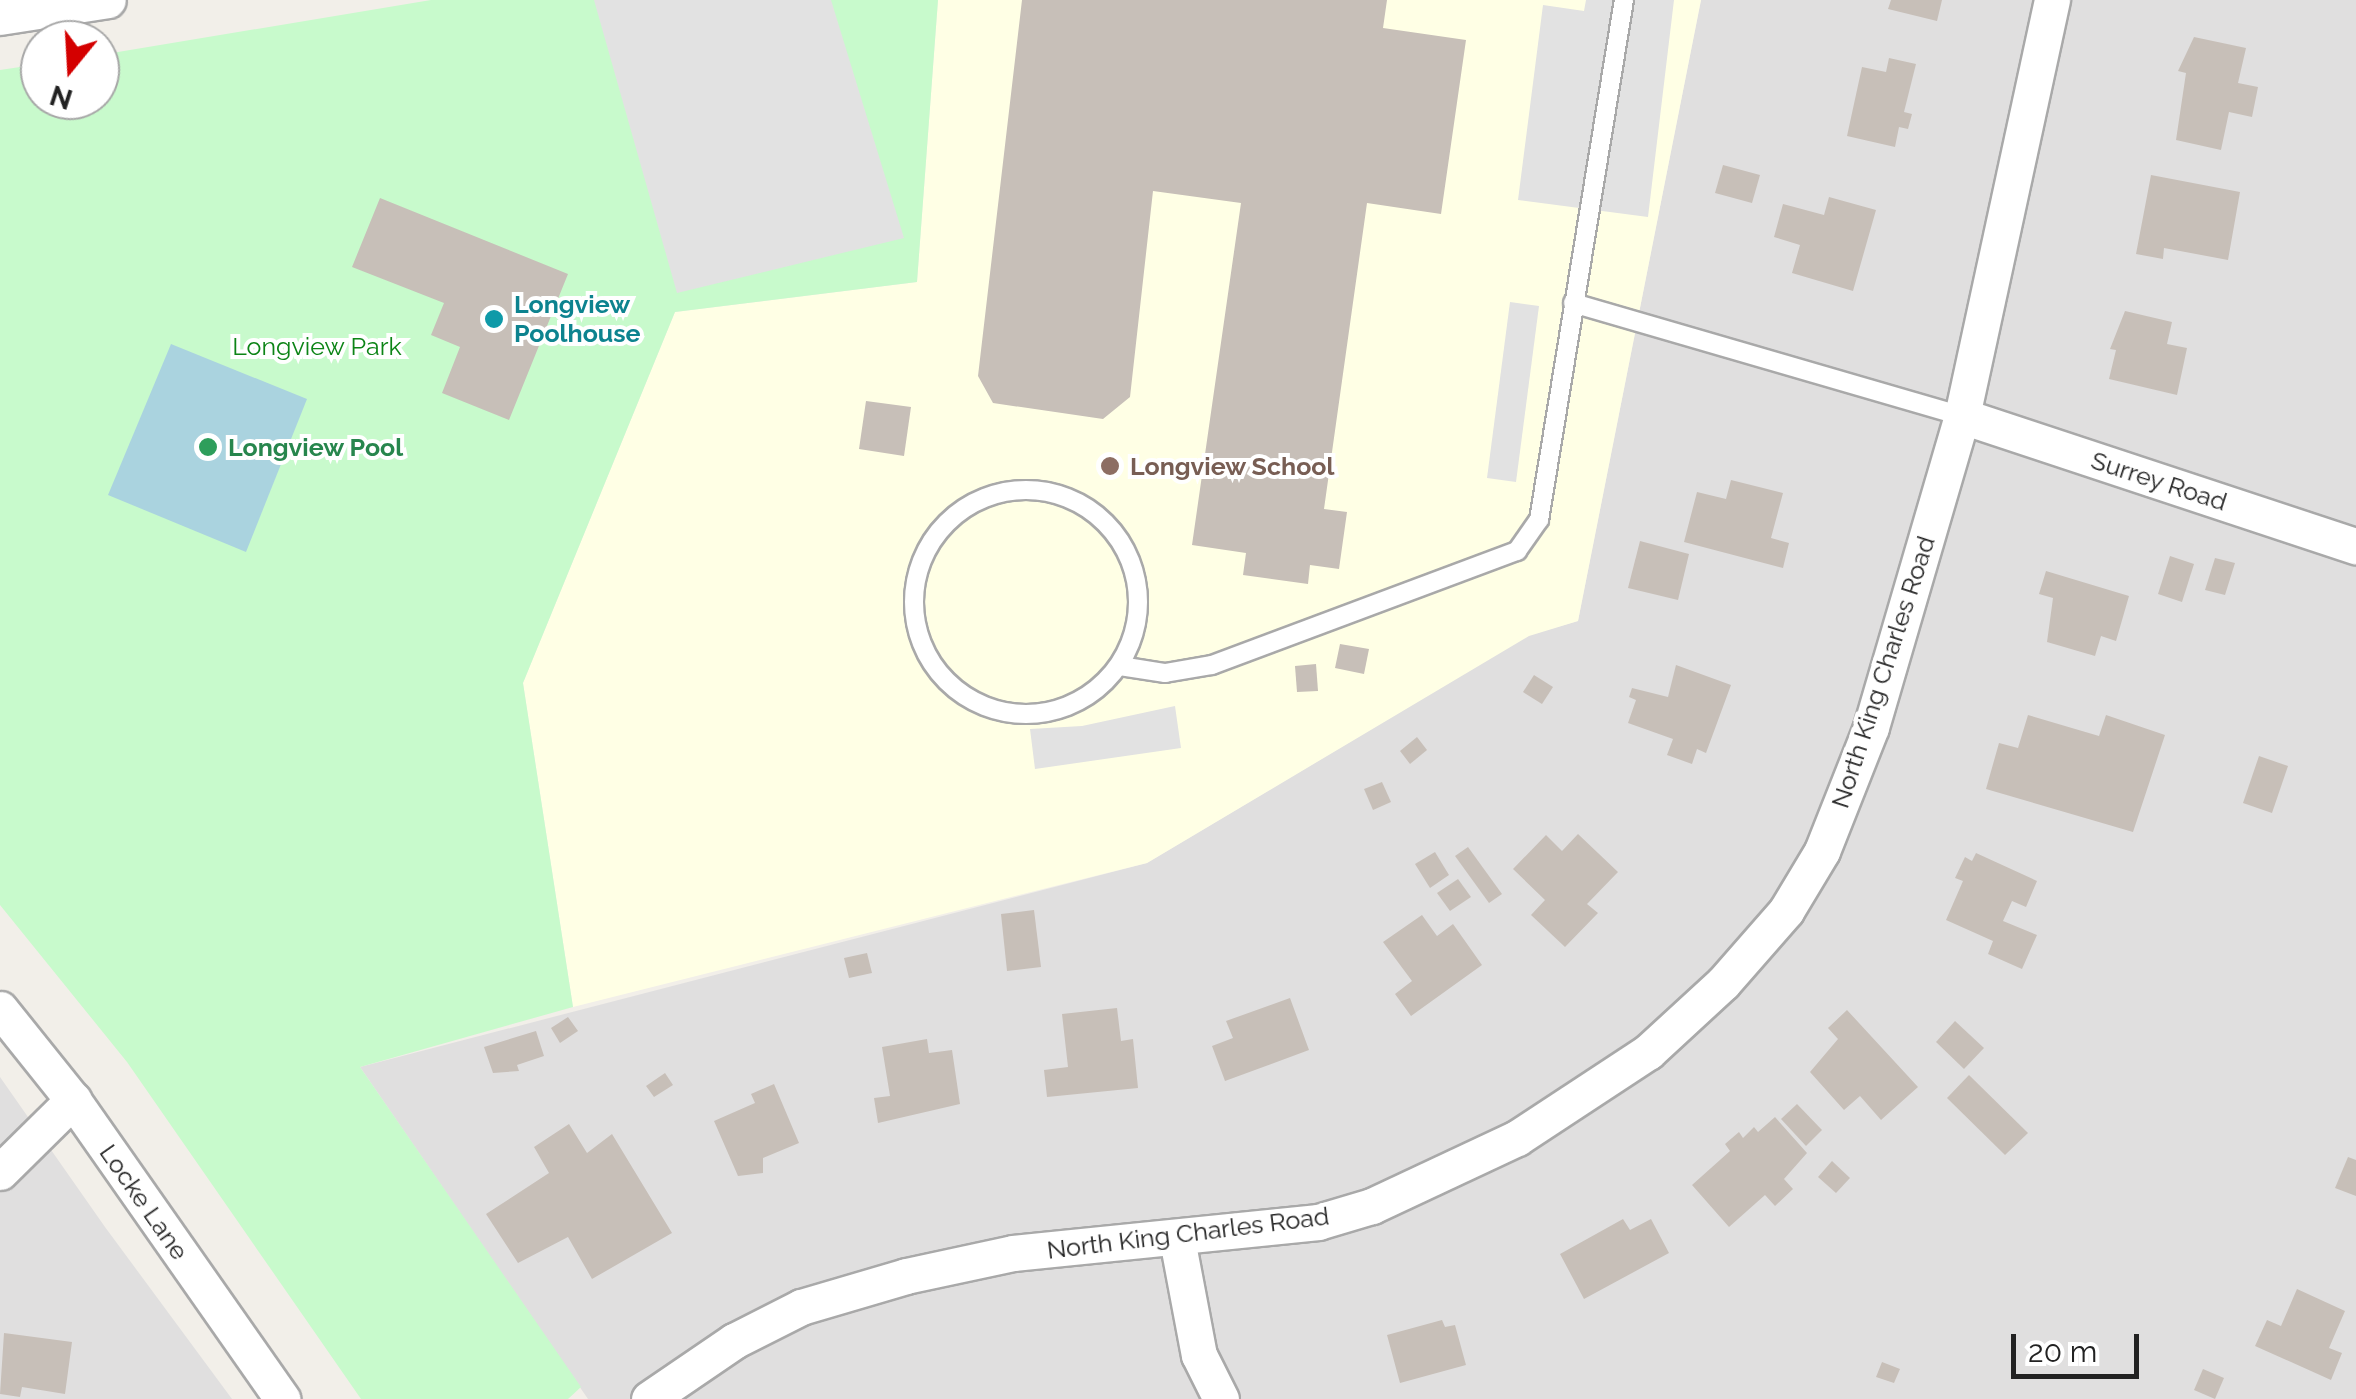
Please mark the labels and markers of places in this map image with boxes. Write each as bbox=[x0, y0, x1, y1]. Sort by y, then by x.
place label: Longview Poolhouse bbox=[514, 290, 641, 349]
marker: Longview Poolhouse bbox=[483, 308, 505, 330]
place label: Longview Pool bbox=[228, 432, 404, 462]
marker: Longview Pool bbox=[197, 436, 219, 458]
place label: Longview School bbox=[1130, 451, 1335, 481]
marker: Longview School bbox=[1099, 455, 1121, 477]

